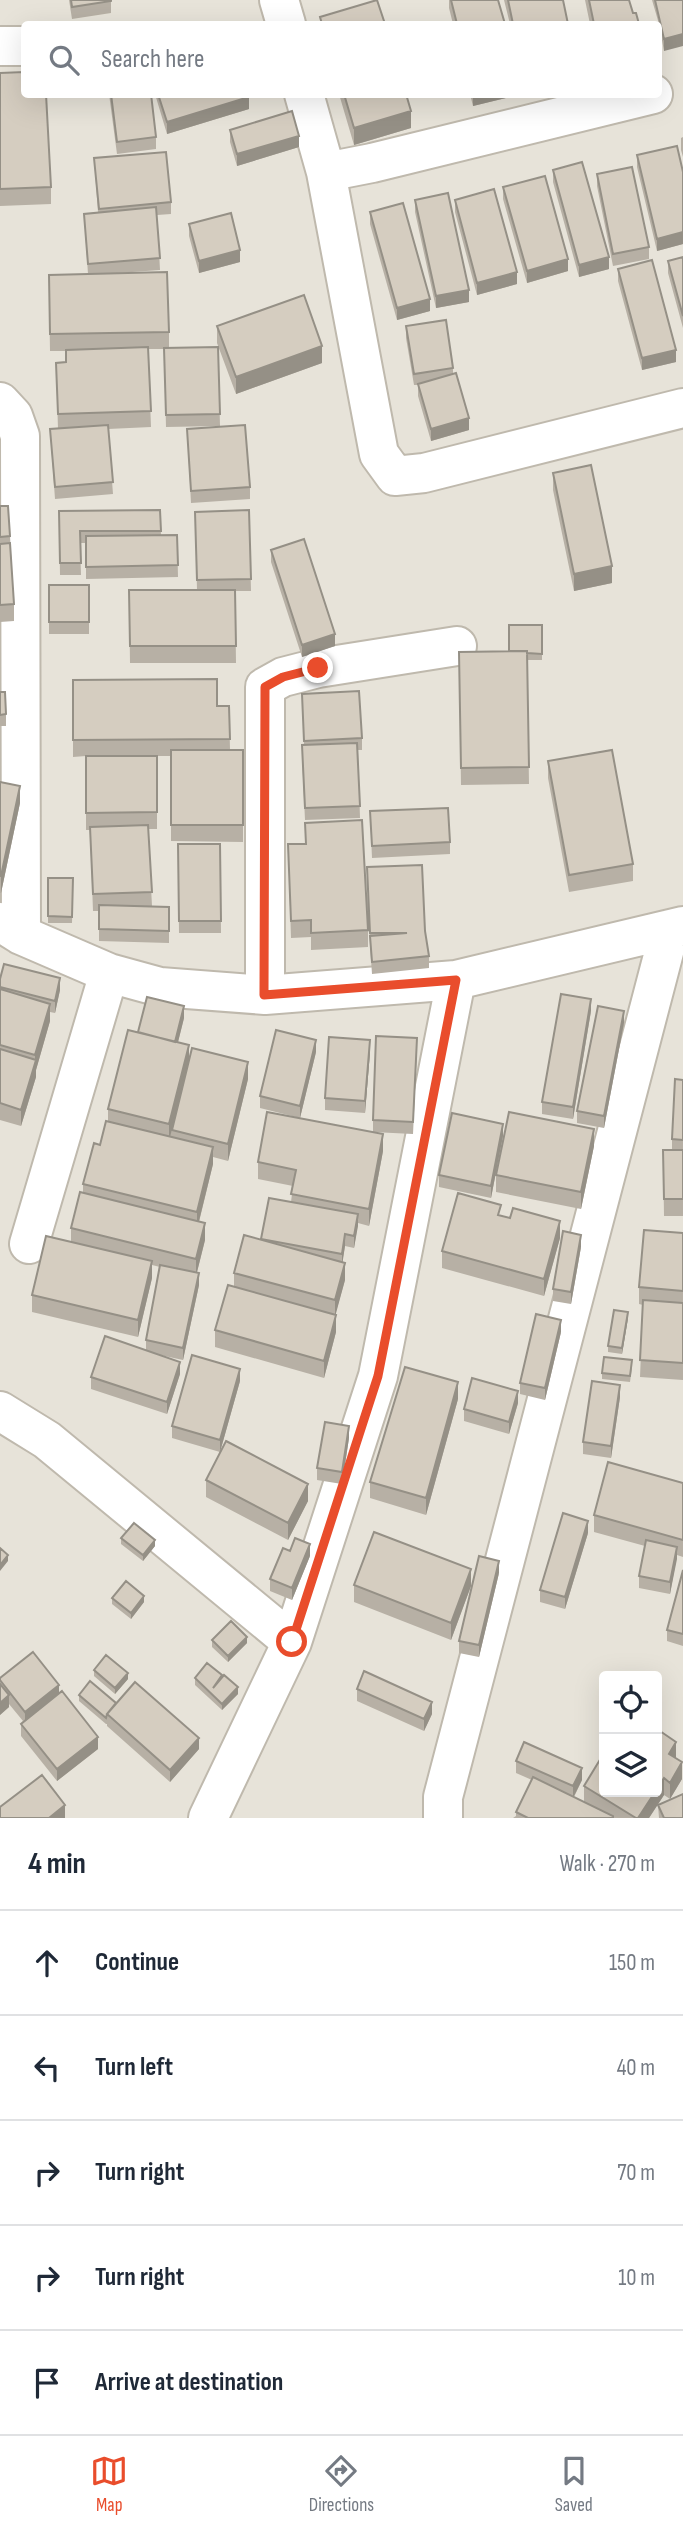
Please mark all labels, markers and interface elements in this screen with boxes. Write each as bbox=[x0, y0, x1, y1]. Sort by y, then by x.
search box bbox=[21, 21, 662, 98]
icon: search bbox=[45, 41, 83, 79]
text: Search here bbox=[101, 44, 204, 75]
route end bbox=[302, 652, 333, 683]
route start bbox=[276, 1626, 307, 1657]
map controls bbox=[599, 1671, 662, 1797]
button: locate bbox=[599, 1671, 662, 1734]
button: layers bbox=[599, 1734, 662, 1797]
text: 4 min bbox=[28, 1846, 86, 1882]
text: Walk · 270 m bbox=[560, 1850, 655, 1878]
icon: ahead bbox=[28, 1944, 66, 1982]
text: Continue bbox=[95, 1947, 179, 1978]
text: 150 m bbox=[609, 1949, 655, 1977]
icon: left bbox=[28, 2049, 66, 2087]
text: Turn left bbox=[95, 2052, 173, 2083]
text: 40 m bbox=[617, 2054, 655, 2082]
icon: right bbox=[28, 2154, 66, 2192]
text: Turn right bbox=[95, 2157, 184, 2188]
text: 70 m bbox=[617, 2159, 655, 2187]
icon: right bbox=[28, 2259, 66, 2297]
text: Turn right bbox=[95, 2262, 184, 2293]
text: 10 m bbox=[618, 2264, 655, 2292]
icon: arrive bbox=[28, 2364, 66, 2402]
text: Arrive at destination bbox=[95, 2367, 283, 2398]
tab: Map bbox=[90, 2452, 128, 2517]
tab: Directions bbox=[309, 2452, 374, 2517]
tab: Saved bbox=[555, 2452, 593, 2517]

